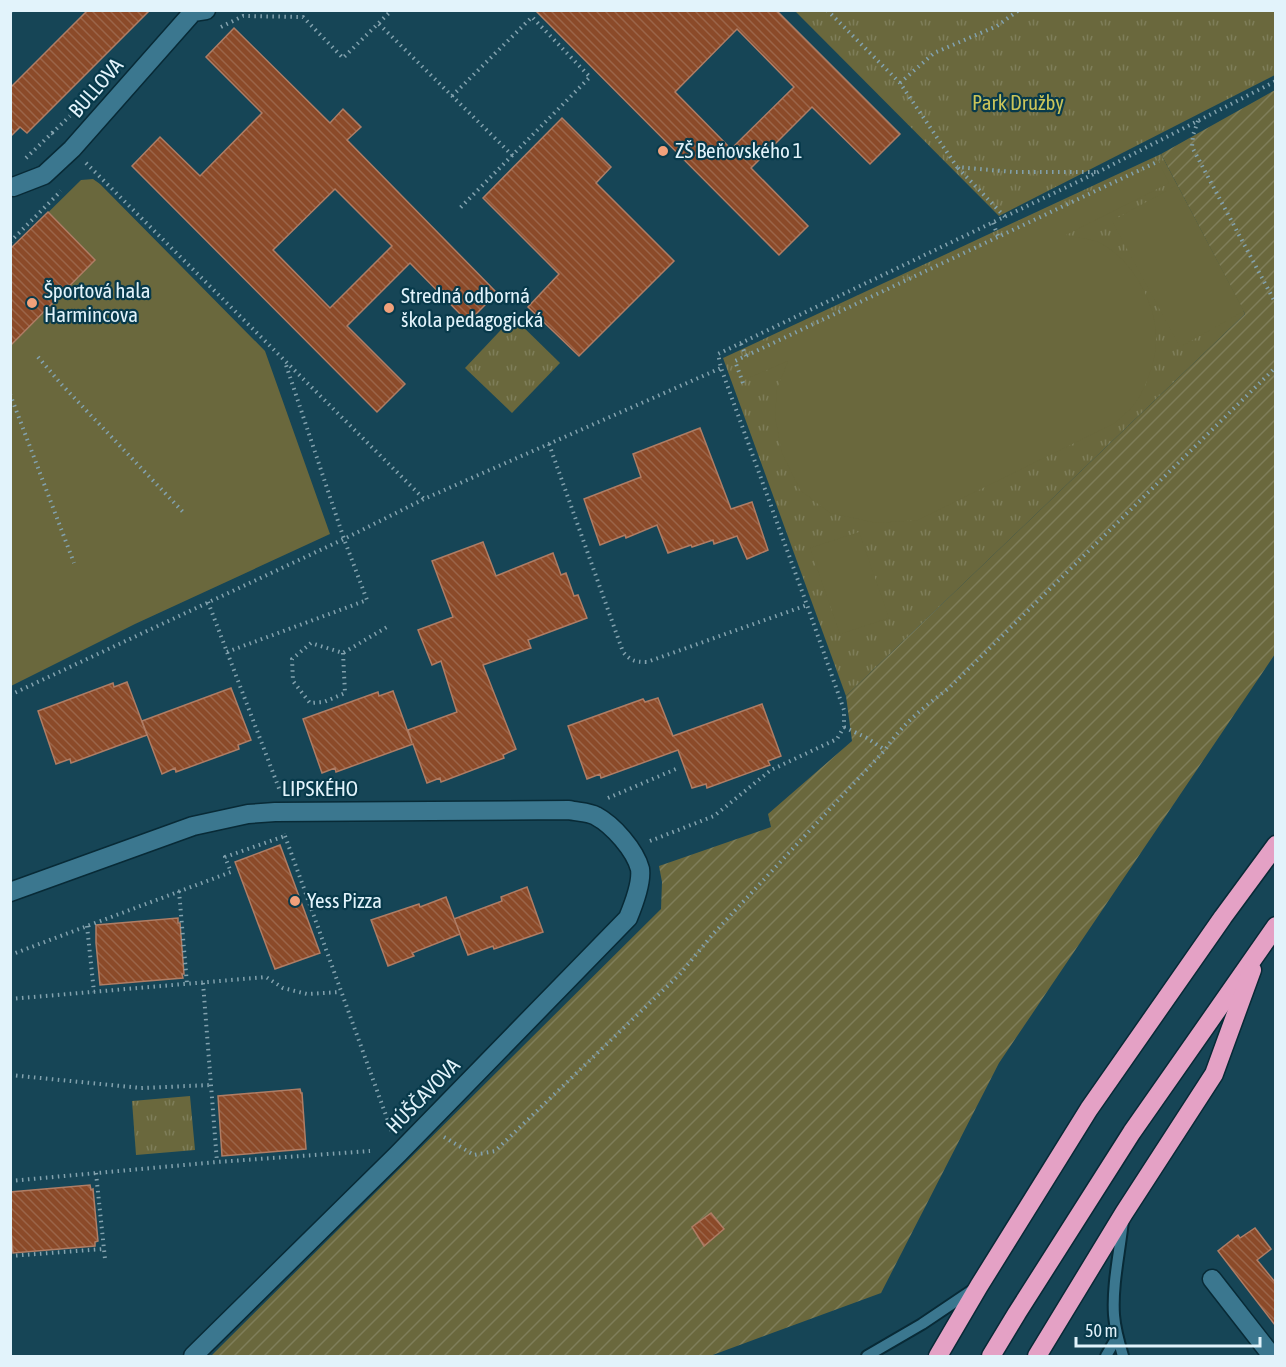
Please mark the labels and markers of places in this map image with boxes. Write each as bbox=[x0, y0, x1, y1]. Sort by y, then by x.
place label: ZŠ Beňovského 1 bbox=[675, 138, 803, 162]
marker: ZŠ Beňovského 1 bbox=[656, 144, 670, 158]
place label: Športová hala Harmincova bbox=[44, 278, 151, 326]
place label: Stredná odborná škola pedagogická bbox=[401, 283, 544, 331]
marker: Športová hala Harmincova bbox=[25, 296, 39, 310]
marker: Stredná odborná škola pedagogická bbox=[382, 301, 396, 315]
place label: Yess Pizza bbox=[307, 888, 382, 912]
marker: Yess Pizza bbox=[288, 894, 302, 908]

